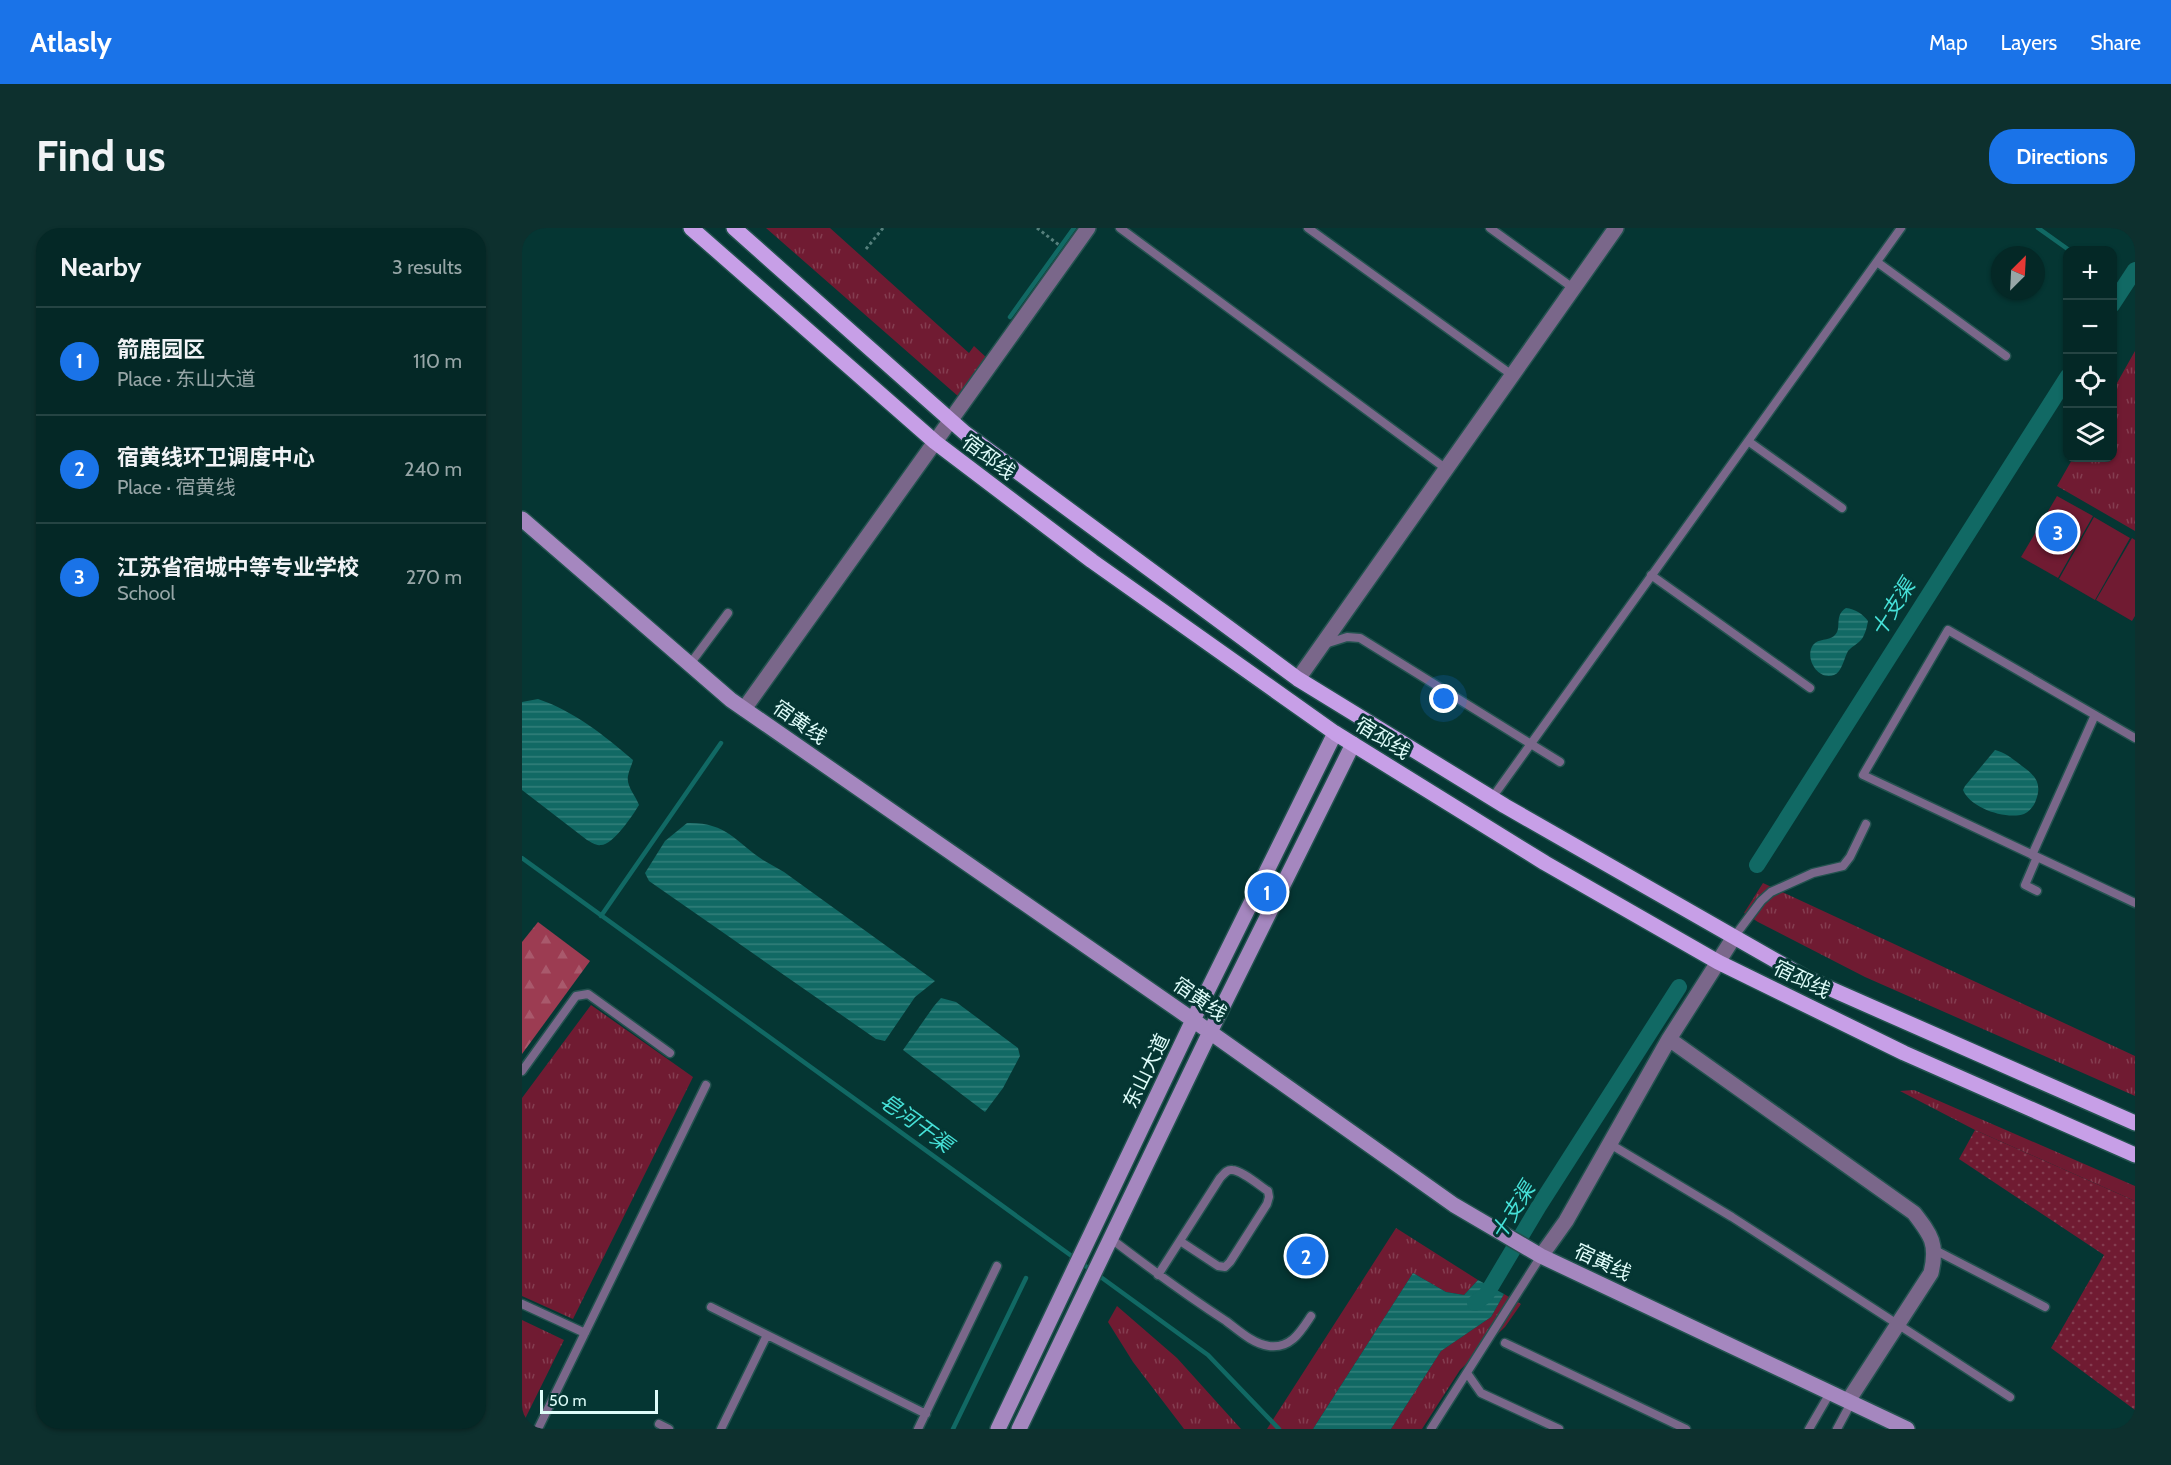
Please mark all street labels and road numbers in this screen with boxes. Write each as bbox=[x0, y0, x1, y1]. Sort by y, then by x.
street label: 宿邳线 bbox=[958, 429, 1020, 485]
street label: 宿黄线 bbox=[769, 695, 831, 749]
street label: 宿邳线 bbox=[1351, 712, 1415, 764]
street label: 宿邳线 bbox=[1770, 955, 1834, 1003]
street label: 宿黄线 bbox=[1169, 972, 1231, 1026]
street label: 东山大道 bbox=[1118, 1030, 1174, 1112]
street label: 宿黄线 bbox=[1571, 1238, 1635, 1286]

